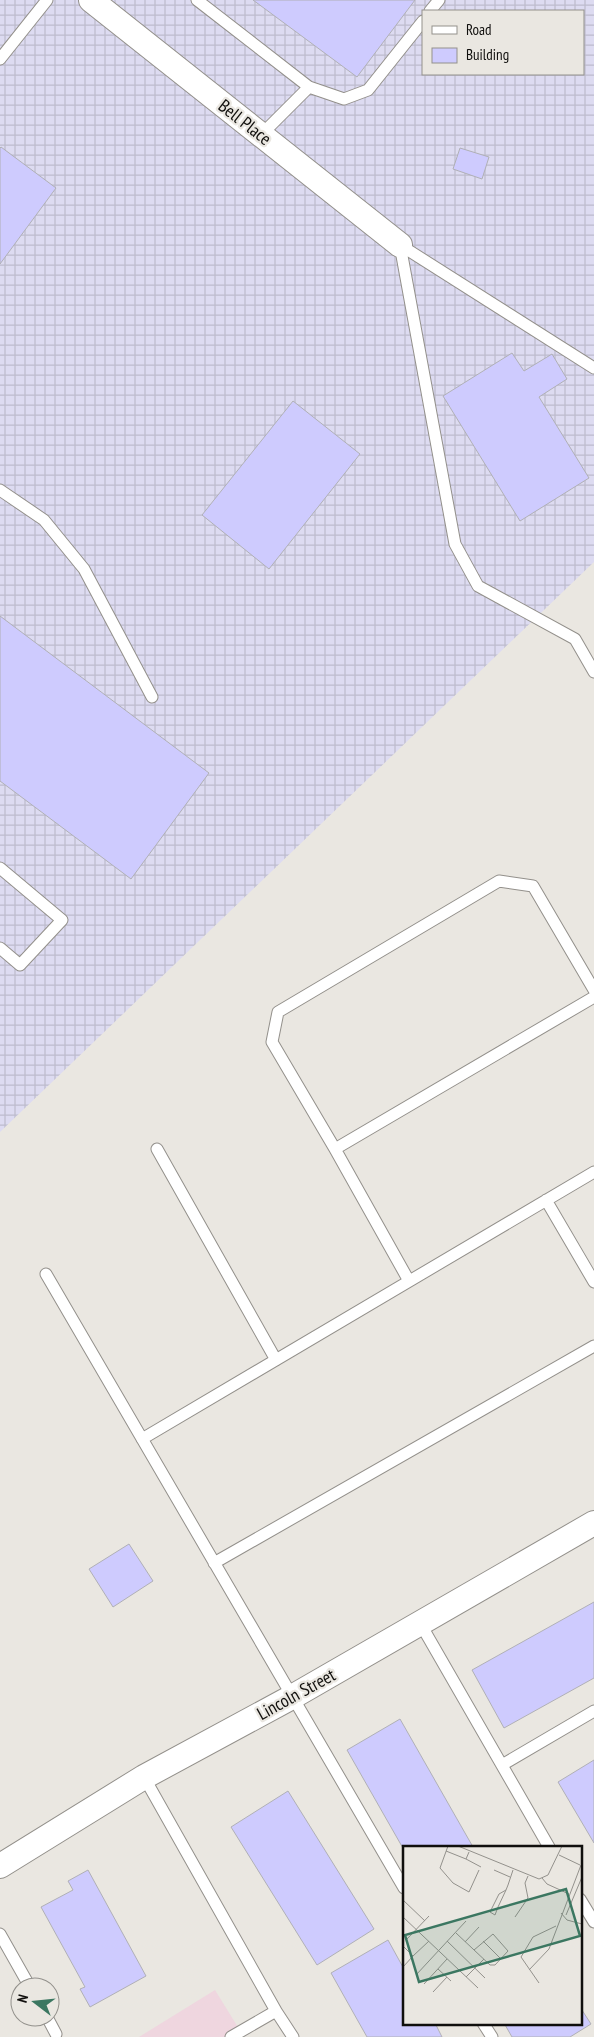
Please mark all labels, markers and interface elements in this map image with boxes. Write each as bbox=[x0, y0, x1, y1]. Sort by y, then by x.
legend bbox=[422, 10, 584, 75]
text: Road bbox=[466, 20, 492, 39]
text: Building bbox=[466, 45, 509, 64]
street label: Bell Place bbox=[214, 94, 276, 150]
street label: Lincoln Street bbox=[253, 1663, 339, 1725]
inset map bbox=[403, 1846, 582, 2024]
north arrow bbox=[10, 1977, 60, 2027]
text: N bbox=[13, 1992, 32, 2005]

